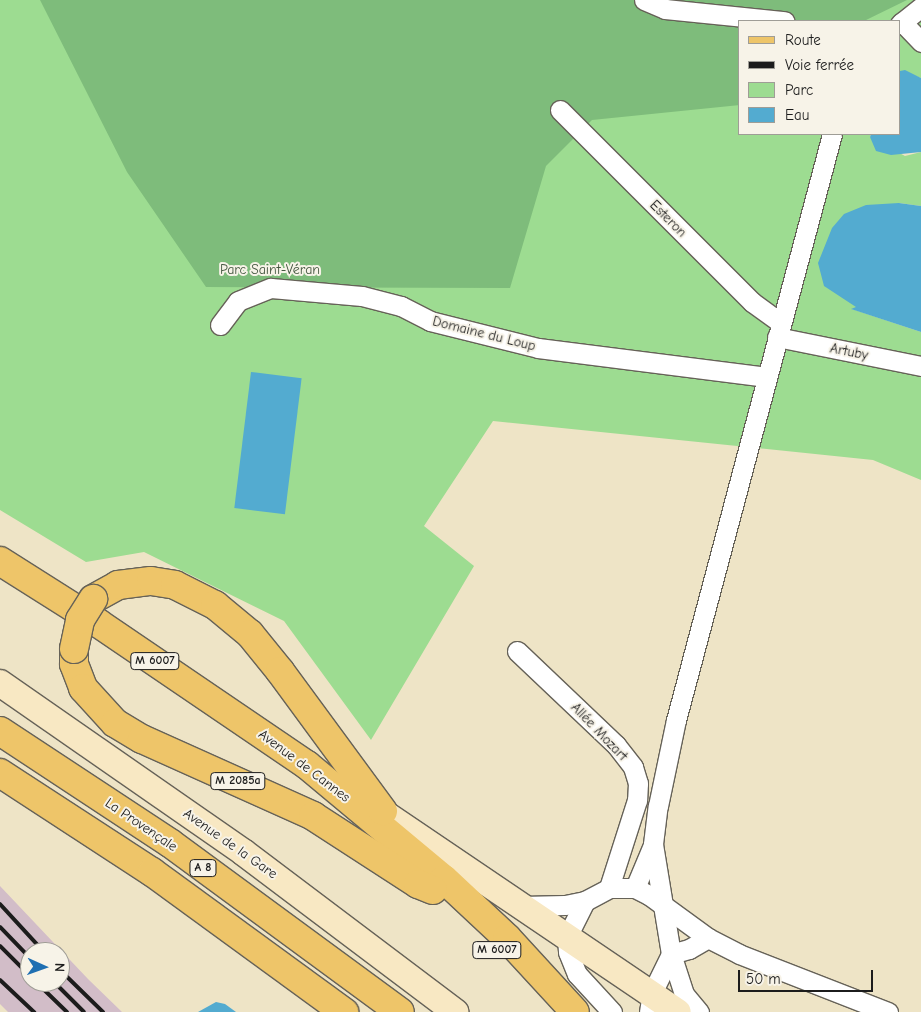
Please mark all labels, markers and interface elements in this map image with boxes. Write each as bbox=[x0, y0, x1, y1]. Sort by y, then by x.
legend bbox=[738, 20, 901, 135]
text: Route bbox=[785, 31, 821, 49]
text: Voie ferrée bbox=[785, 56, 854, 74]
text: Parc bbox=[785, 81, 813, 99]
text: Eau bbox=[785, 106, 809, 124]
street label: Esteron bbox=[646, 197, 690, 241]
park label: Parc Saint-Véran bbox=[220, 262, 320, 278]
street label: Domaine du Loup bbox=[431, 313, 537, 355]
street label: Artuby bbox=[828, 340, 870, 364]
road number: M 6007 bbox=[130, 651, 180, 670]
street label: Allée Mozart bbox=[567, 699, 631, 765]
street label: Avenue de Cannes bbox=[255, 726, 353, 806]
road number: M 2085a bbox=[209, 771, 267, 790]
street label: La Provençale bbox=[102, 795, 180, 855]
street label: Avenue de la Gare bbox=[180, 805, 280, 883]
road number: A 8 bbox=[189, 858, 217, 878]
road number: M 6007 bbox=[472, 940, 522, 960]
north arrow bbox=[20, 942, 70, 992]
scale bar bbox=[741, 960, 876, 992]
text: N bbox=[51, 963, 68, 972]
text: 50 m bbox=[746, 970, 781, 988]

